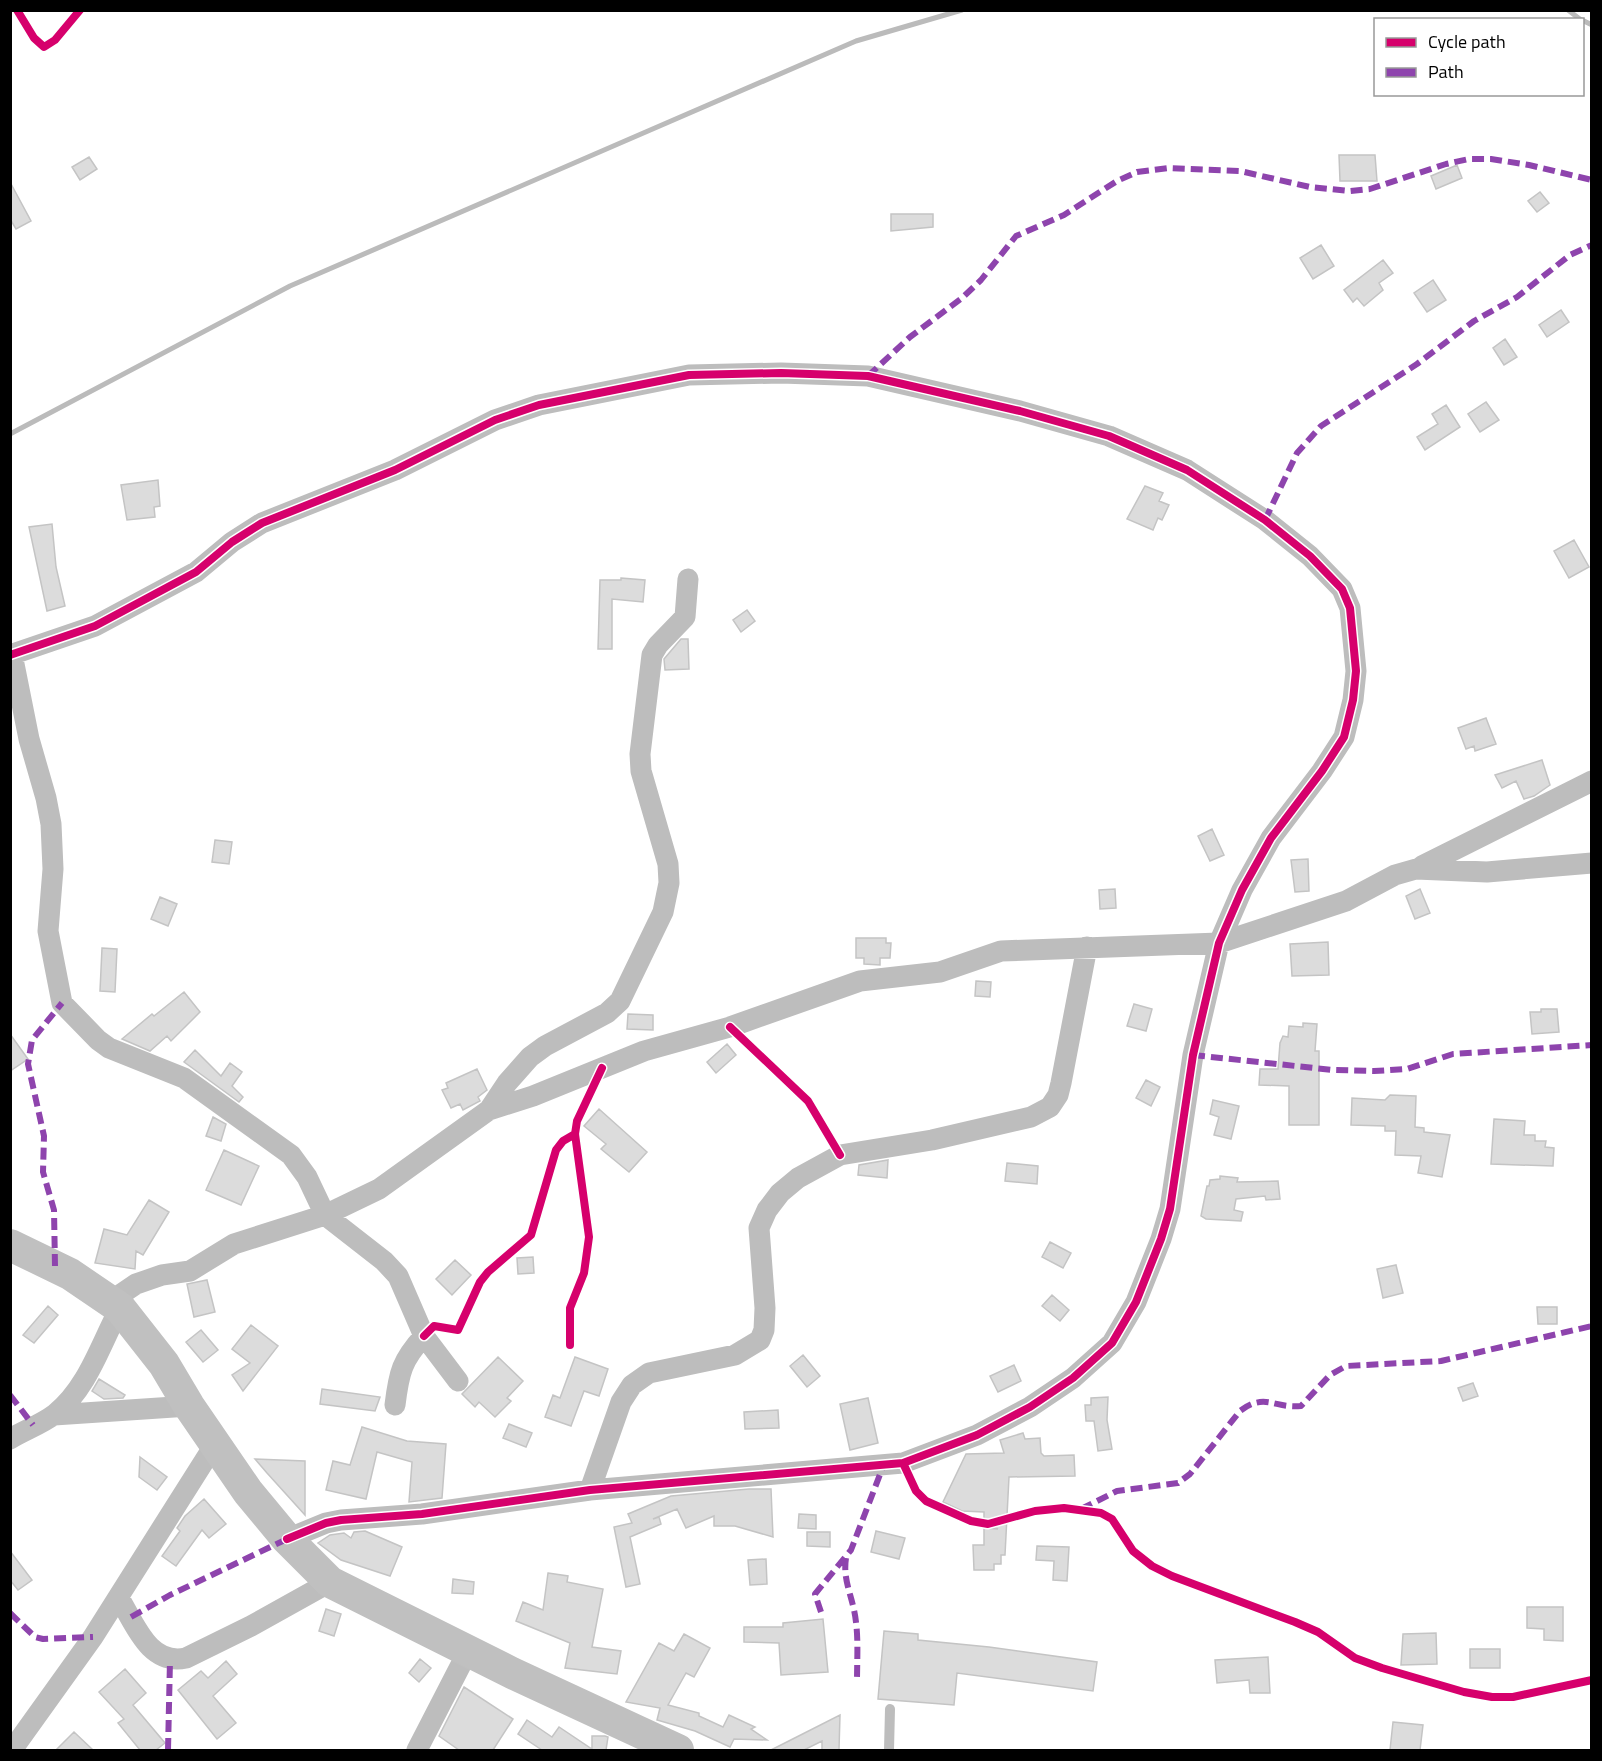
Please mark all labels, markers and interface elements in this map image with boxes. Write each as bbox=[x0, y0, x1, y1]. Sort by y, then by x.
legend bbox=[1374, 18, 1584, 96]
text: Cycle path bbox=[1428, 28, 1506, 55]
text: Path bbox=[1428, 58, 1464, 85]

